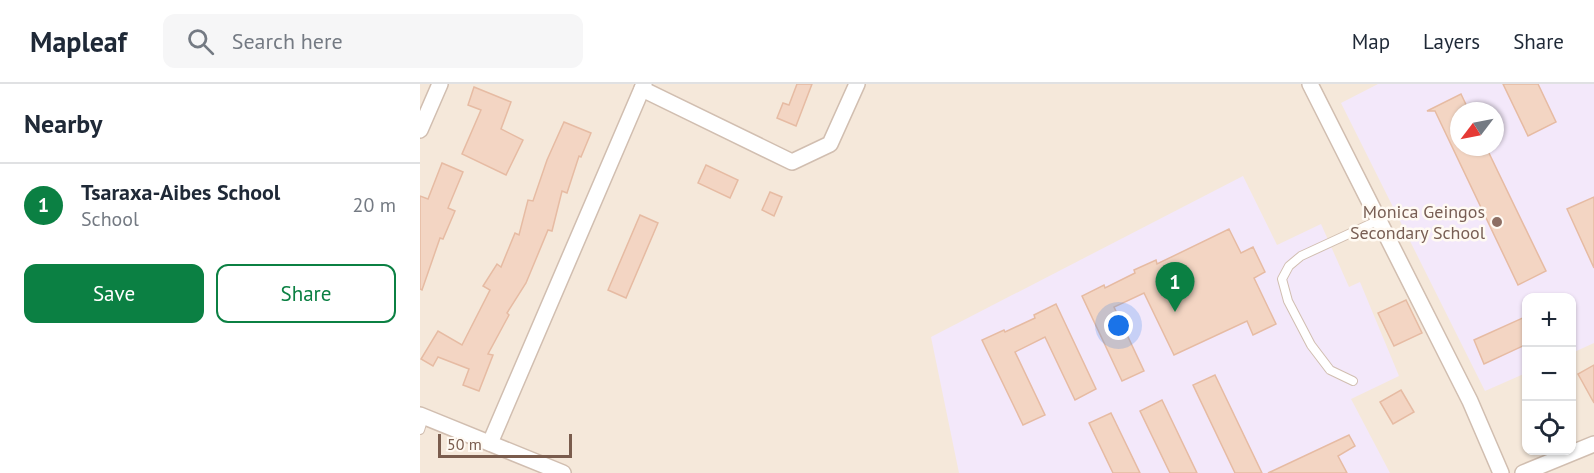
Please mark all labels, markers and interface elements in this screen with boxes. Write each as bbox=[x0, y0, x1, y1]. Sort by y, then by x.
search box bbox=[163, 14, 583, 68]
text: Mapleaf bbox=[30, 23, 127, 60]
icon: search bbox=[184, 25, 217, 58]
text: Search here bbox=[232, 27, 343, 55]
text: Map bbox=[1352, 28, 1390, 55]
text: Layers bbox=[1423, 28, 1480, 55]
text: Share bbox=[1513, 28, 1564, 55]
north arrow bbox=[1450, 102, 1504, 156]
text: Nearby bbox=[24, 107, 102, 140]
text: Tsaraxa-Aibes School bbox=[81, 178, 280, 206]
text: 1 bbox=[38, 192, 49, 218]
text: 20 m bbox=[353, 192, 396, 218]
place label: Monica Geingos Secondary School bbox=[1350, 200, 1486, 244]
text: School bbox=[81, 206, 139, 232]
marker: Monica Geingos Secondary School bbox=[1490, 215, 1504, 229]
pin: 1 bbox=[1156, 262, 1194, 312]
button: Save bbox=[24, 264, 204, 323]
button: Share bbox=[216, 264, 396, 323]
map controls bbox=[1522, 293, 1576, 455]
button: + bbox=[1522, 293, 1576, 347]
your location bbox=[1104, 311, 1133, 340]
button: − bbox=[1522, 347, 1576, 401]
button: locate bbox=[1522, 401, 1576, 455]
scale bar bbox=[438, 431, 572, 458]
text: 50 m bbox=[447, 434, 482, 454]

